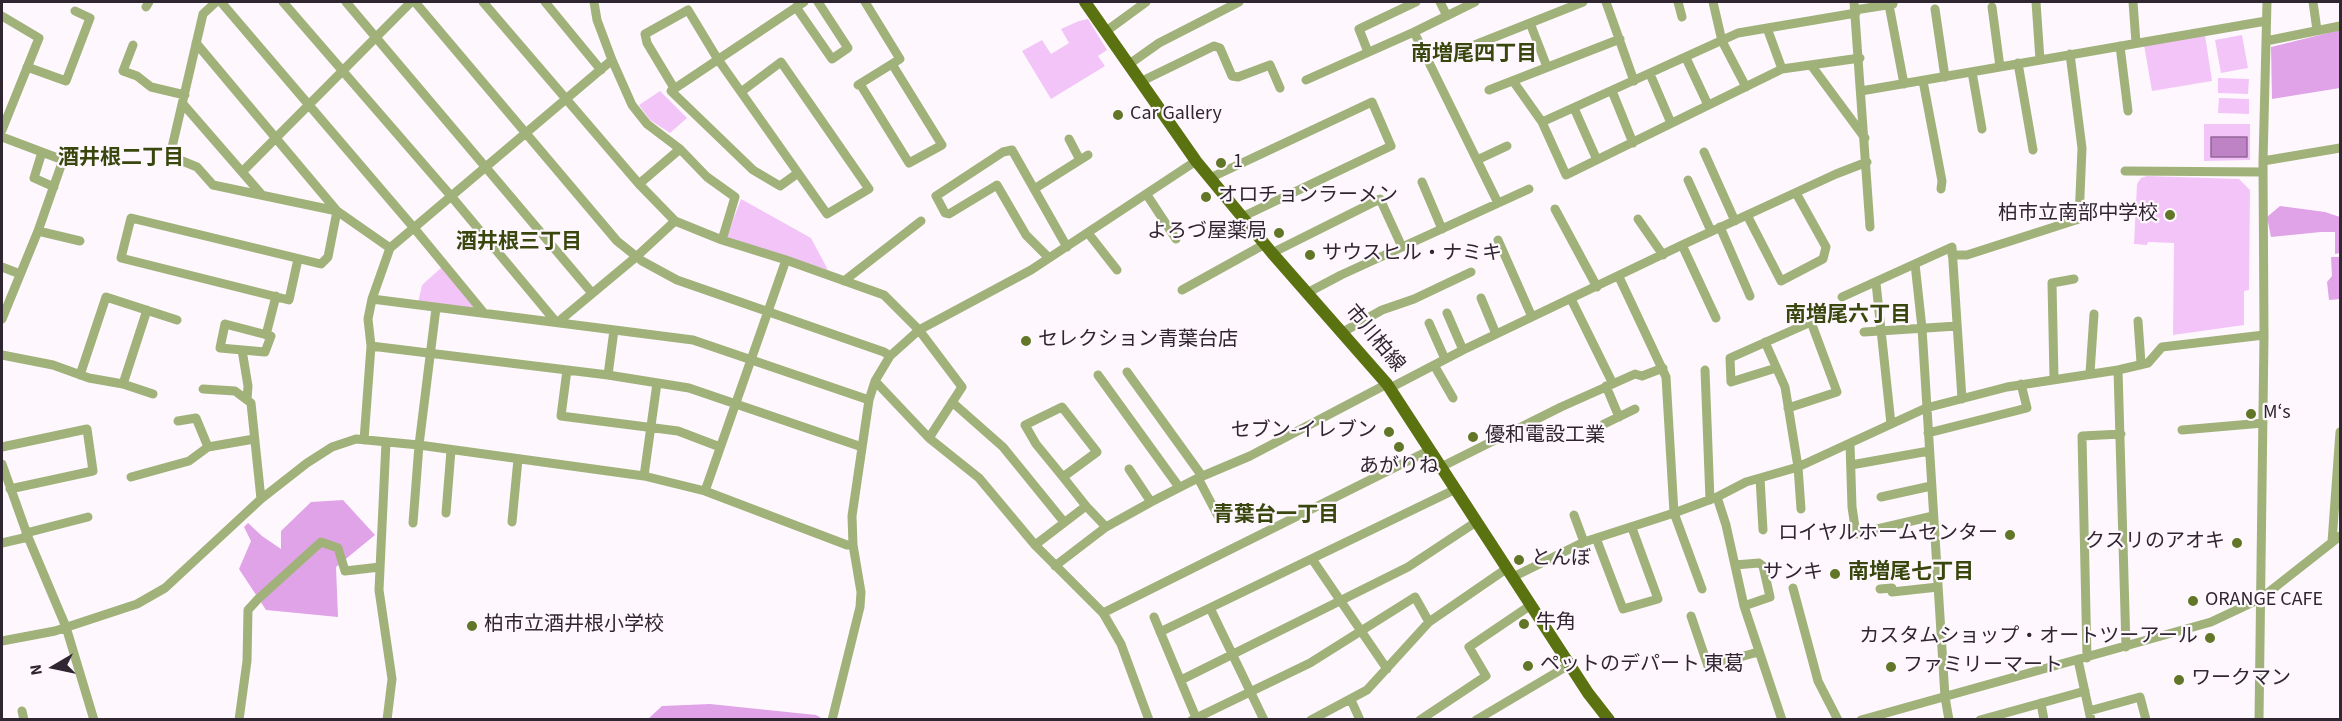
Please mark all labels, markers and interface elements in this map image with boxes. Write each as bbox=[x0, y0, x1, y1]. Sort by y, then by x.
district label: 南増尾四丁目 bbox=[1411, 42, 1537, 68]
place label: Car Gallery bbox=[1130, 103, 1222, 127]
marker: Car Gallery bbox=[1111, 108, 1125, 122]
district label: 酒井根二丁目 bbox=[58, 146, 184, 172]
place label: 1 bbox=[1233, 151, 1243, 175]
marker: 1 bbox=[1214, 156, 1228, 170]
place label: オロチョンラーメン bbox=[1218, 185, 1398, 209]
marker: オロチョンラーメン bbox=[1199, 190, 1213, 204]
place label: 柏市立南部中学校 bbox=[1998, 203, 2158, 227]
marker: 柏市立南部中学校 bbox=[2163, 208, 2177, 222]
place label: よろづ屋薬局 bbox=[1147, 221, 1267, 245]
marker: よろづ屋薬局 bbox=[1272, 226, 1286, 240]
district label: 酒井根三丁目 bbox=[456, 230, 582, 256]
place label: サウスヒル・ナミキ bbox=[1322, 243, 1502, 267]
marker: サウスヒル・ナミキ bbox=[1303, 248, 1317, 262]
street label: 市川柏線 bbox=[1339, 301, 1409, 377]
district label: 南増尾六丁目 bbox=[1785, 303, 1911, 329]
place label: セレクション青葉台店 bbox=[1038, 329, 1238, 353]
marker: セレクション青葉台店 bbox=[1019, 334, 1033, 348]
place label: M‘s bbox=[2263, 402, 2291, 426]
marker: M‘s bbox=[2244, 407, 2258, 421]
place label: セブン-イレブン bbox=[1231, 420, 1377, 444]
marker: セブン-イレブン bbox=[1382, 425, 1396, 439]
place label: 優和電設工業 bbox=[1485, 425, 1605, 449]
marker: 優和電設工業 bbox=[1466, 430, 1480, 444]
marker: あがりね bbox=[1392, 440, 1406, 454]
place label: あがりね bbox=[1359, 456, 1439, 480]
district label: 青葉台一丁目 bbox=[1213, 503, 1339, 529]
place label: ロイヤルホームセンター bbox=[1778, 523, 1998, 547]
marker: ロイヤルホームセンター bbox=[2003, 528, 2017, 542]
place label: クスリのアオキ bbox=[2085, 531, 2225, 555]
marker: クスリのアオキ bbox=[2230, 536, 2244, 550]
place label: とんぼ bbox=[1531, 548, 1591, 572]
marker: とんぼ bbox=[1512, 553, 1526, 567]
district label: 南増尾七丁目 bbox=[1848, 560, 1974, 586]
place label: サンキ bbox=[1763, 562, 1823, 586]
marker: サンキ bbox=[1828, 567, 1842, 581]
place label: ORANGE CAFE bbox=[2205, 589, 2323, 613]
marker: ORANGE CAFE bbox=[2186, 594, 2200, 608]
place label: 牛角 bbox=[1536, 612, 1576, 636]
place label: 柏市立酒井根小学校 bbox=[484, 614, 664, 638]
marker: 牛角 bbox=[1517, 617, 1531, 631]
marker: 柏市立酒井根小学校 bbox=[465, 619, 479, 633]
place label: カスタムショップ・オートツーアール bbox=[1859, 626, 2198, 650]
marker: カスタムショップ・オートツーアール bbox=[2203, 631, 2217, 645]
north arrow bbox=[24, 637, 84, 697]
place label: ペットのデパート 東葛 bbox=[1540, 654, 1744, 678]
place label: ファミリーマート bbox=[1903, 655, 2063, 679]
marker: ペットのデパート 東葛 bbox=[1521, 659, 1535, 673]
marker: ファミリーマート bbox=[1884, 660, 1898, 674]
text: N bbox=[25, 663, 48, 677]
place label: ワークマン bbox=[2191, 668, 2291, 692]
marker: ワークマン bbox=[2172, 673, 2186, 687]

